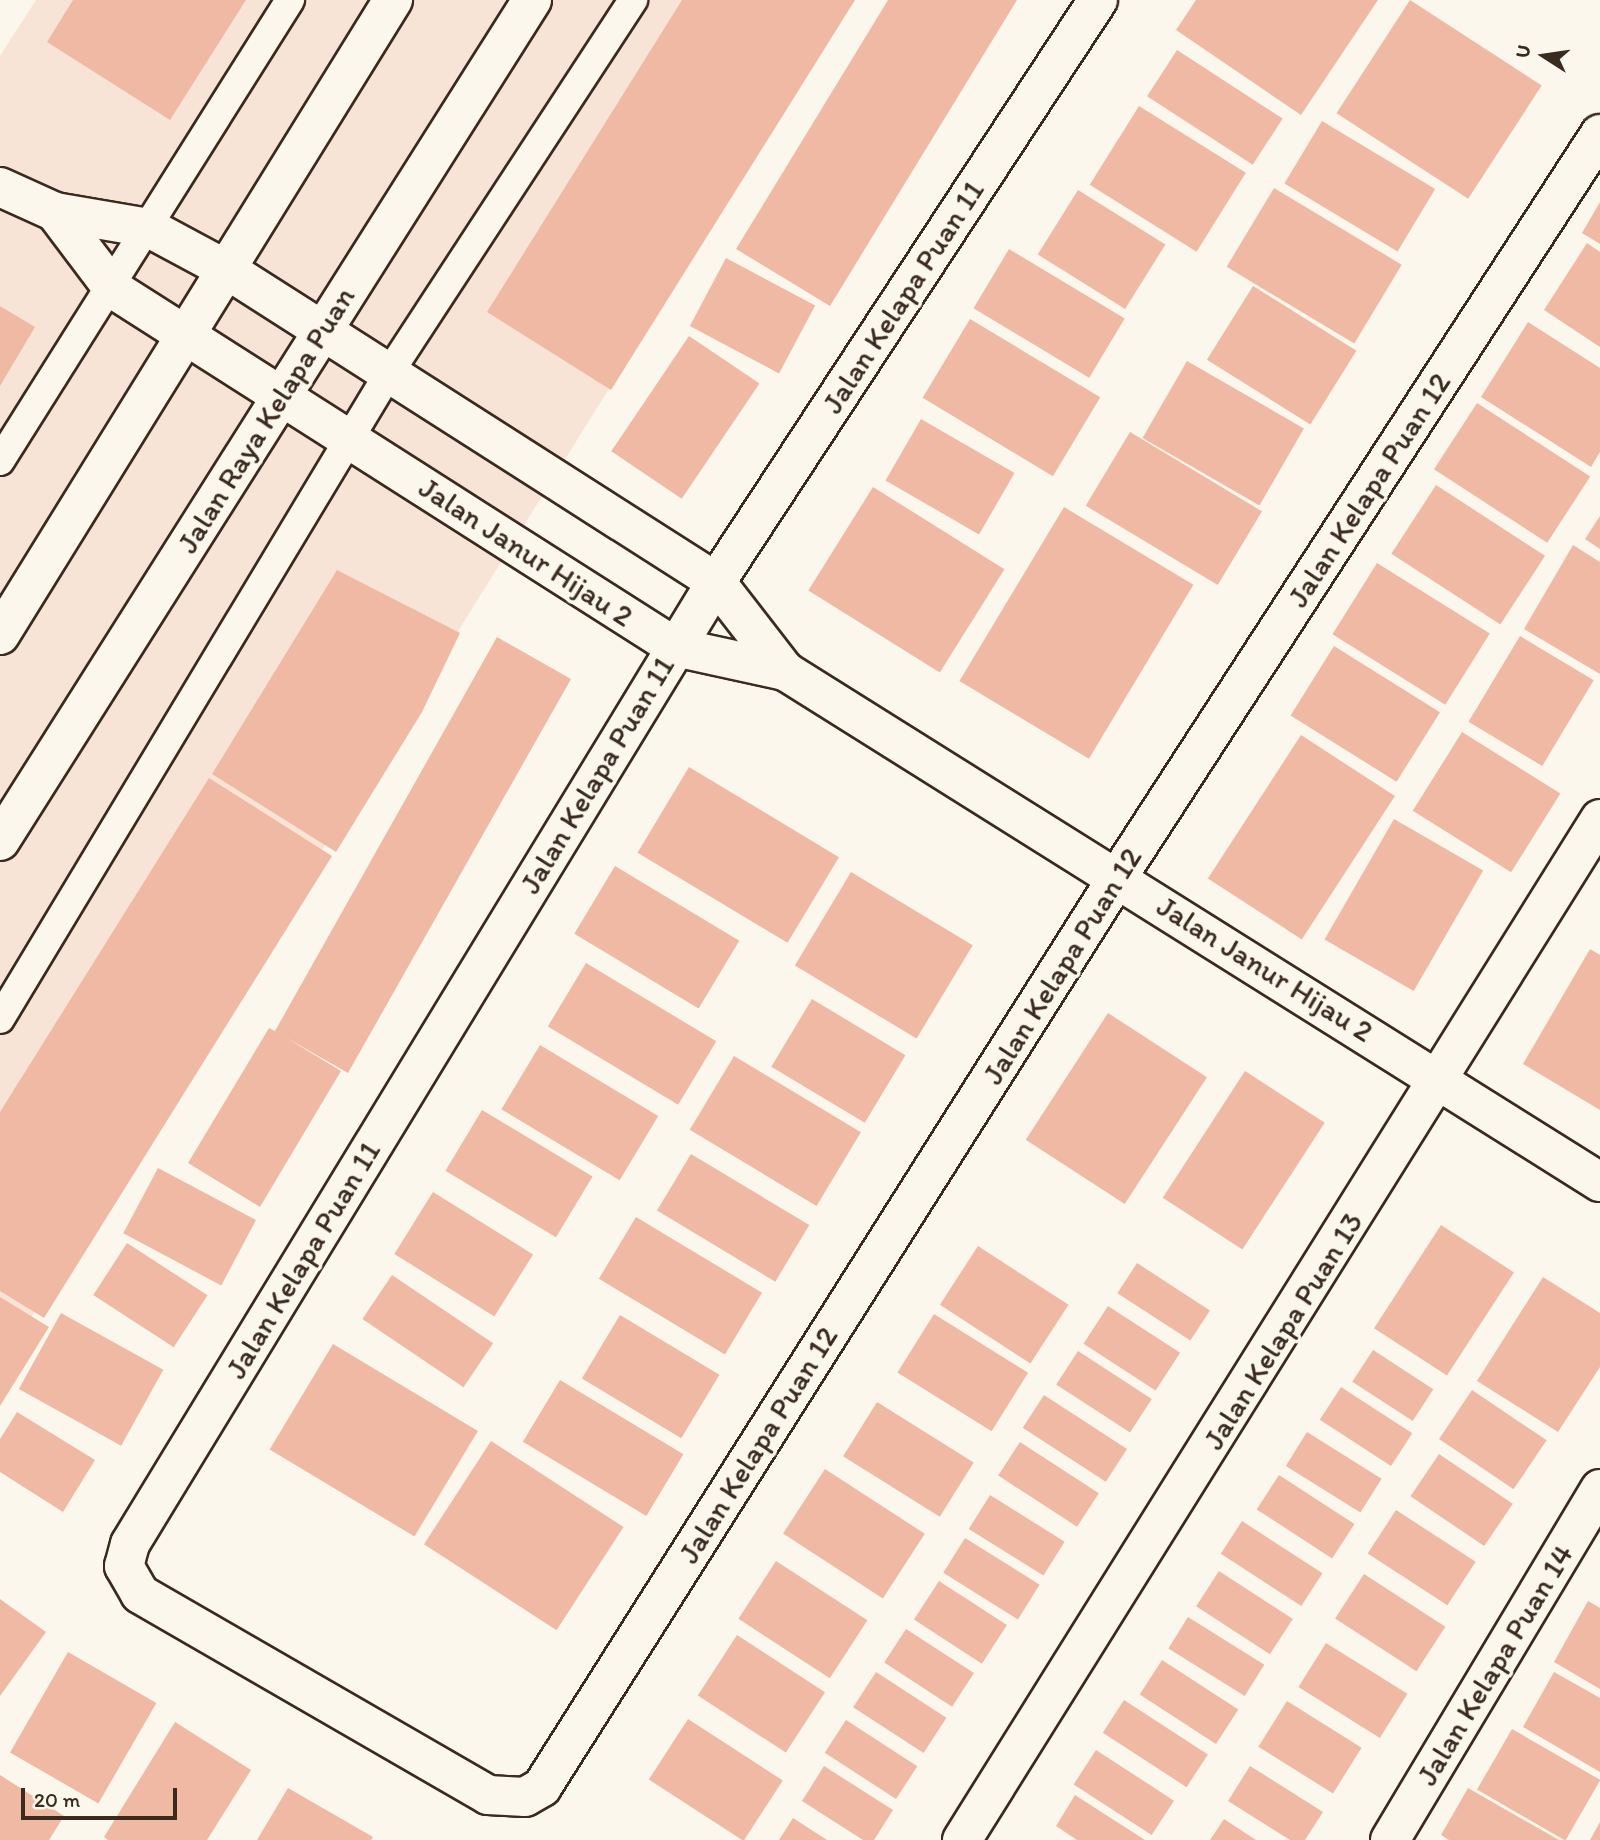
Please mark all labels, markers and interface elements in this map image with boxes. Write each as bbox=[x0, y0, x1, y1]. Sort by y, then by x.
north arrow bbox=[1509, 21, 1579, 91]
text: U bbox=[1510, 43, 1536, 60]
street label: Jalan Kelapa Puan 11 bbox=[815, 174, 991, 420]
street label: Jalan Raya Kelapa Puan bbox=[170, 282, 362, 558]
street label: Jalan Kelapa Puan 12 bbox=[1280, 366, 1458, 614]
street label: Jalan Janur Hijau 2 bbox=[413, 470, 639, 634]
street label: Jalan Kelapa Puan 11 bbox=[512, 650, 682, 900]
street label: Jalan Kelapa Puan 12 bbox=[975, 841, 1149, 1091]
street label: Jalan Janur Hijau 2 bbox=[1151, 888, 1379, 1050]
street label: Jalan Kelapa Puan 11 bbox=[218, 1135, 388, 1385]
street label: Jalan Kelapa Puan 13 bbox=[1196, 1206, 1370, 1456]
street label: Jalan Kelapa Puan 12 bbox=[671, 1320, 845, 1570]
street label: Jalan Kelapa Puan 14 bbox=[1409, 1539, 1581, 1791]
scale bar bbox=[24, 1773, 180, 1817]
text: 20 m bbox=[34, 1787, 80, 1812]

